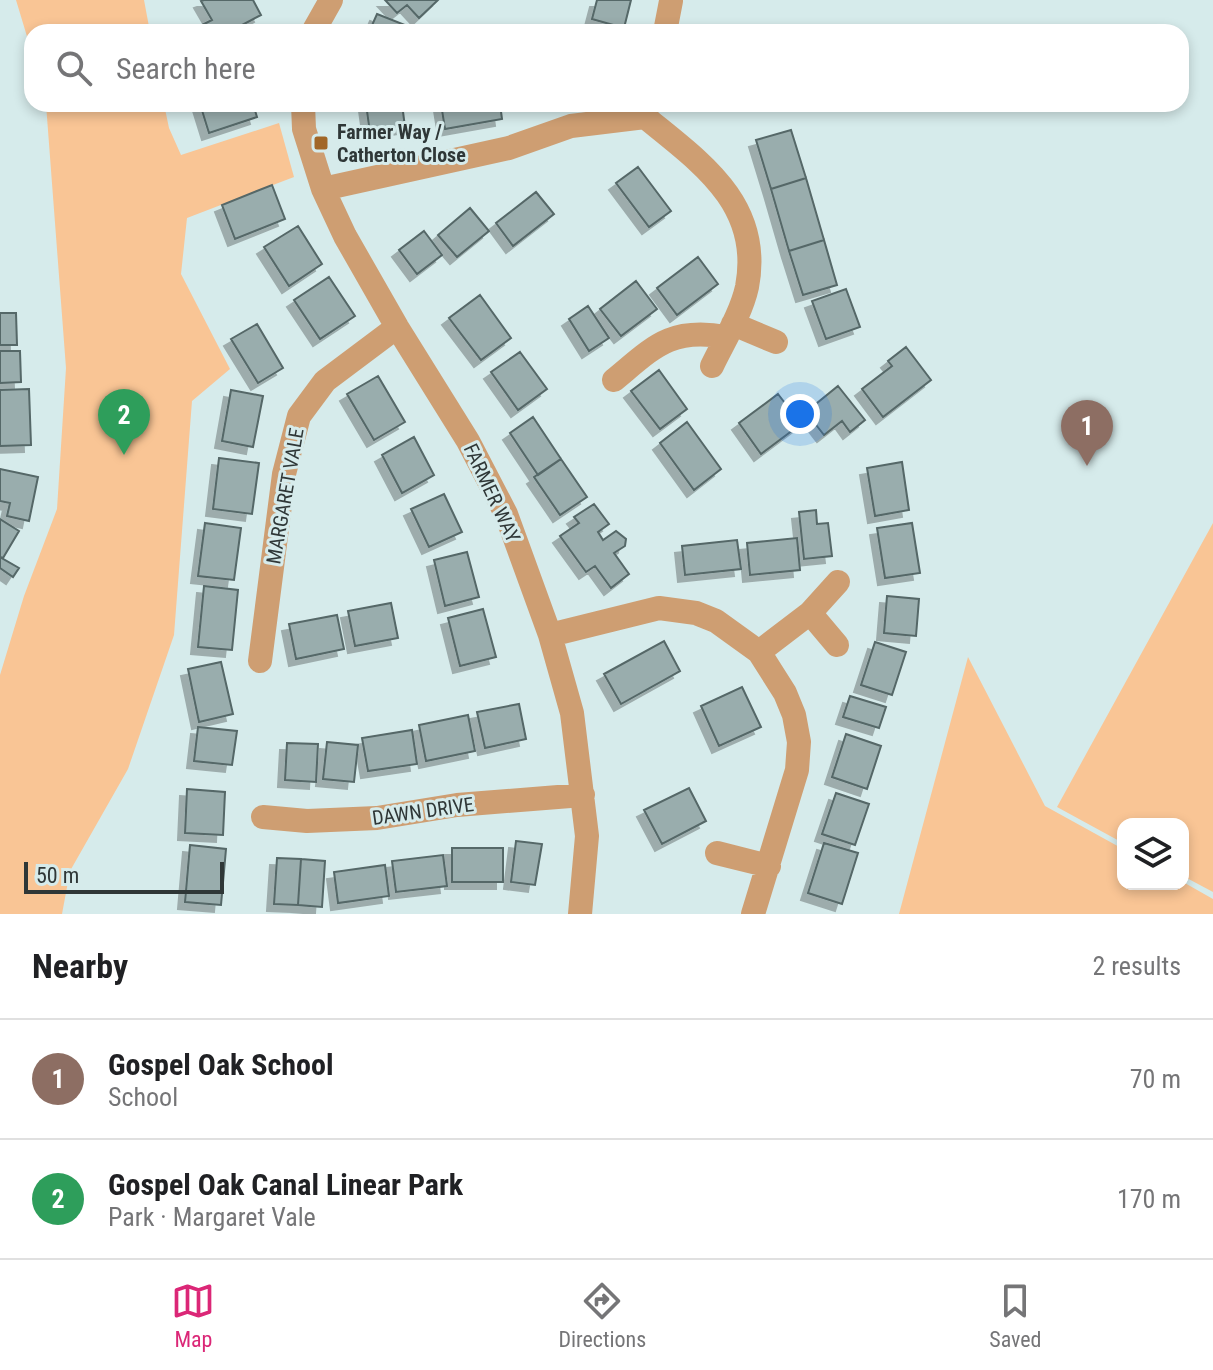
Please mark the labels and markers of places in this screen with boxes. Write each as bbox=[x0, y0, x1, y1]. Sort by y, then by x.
place label: Farmer Way / Catherton Close bbox=[337, 120, 466, 167]
marker: Farmer Way / Catherton Close bbox=[312, 134, 330, 152]
pin: 2 bbox=[98, 389, 150, 455]
pin: 1 bbox=[1061, 400, 1113, 466]

